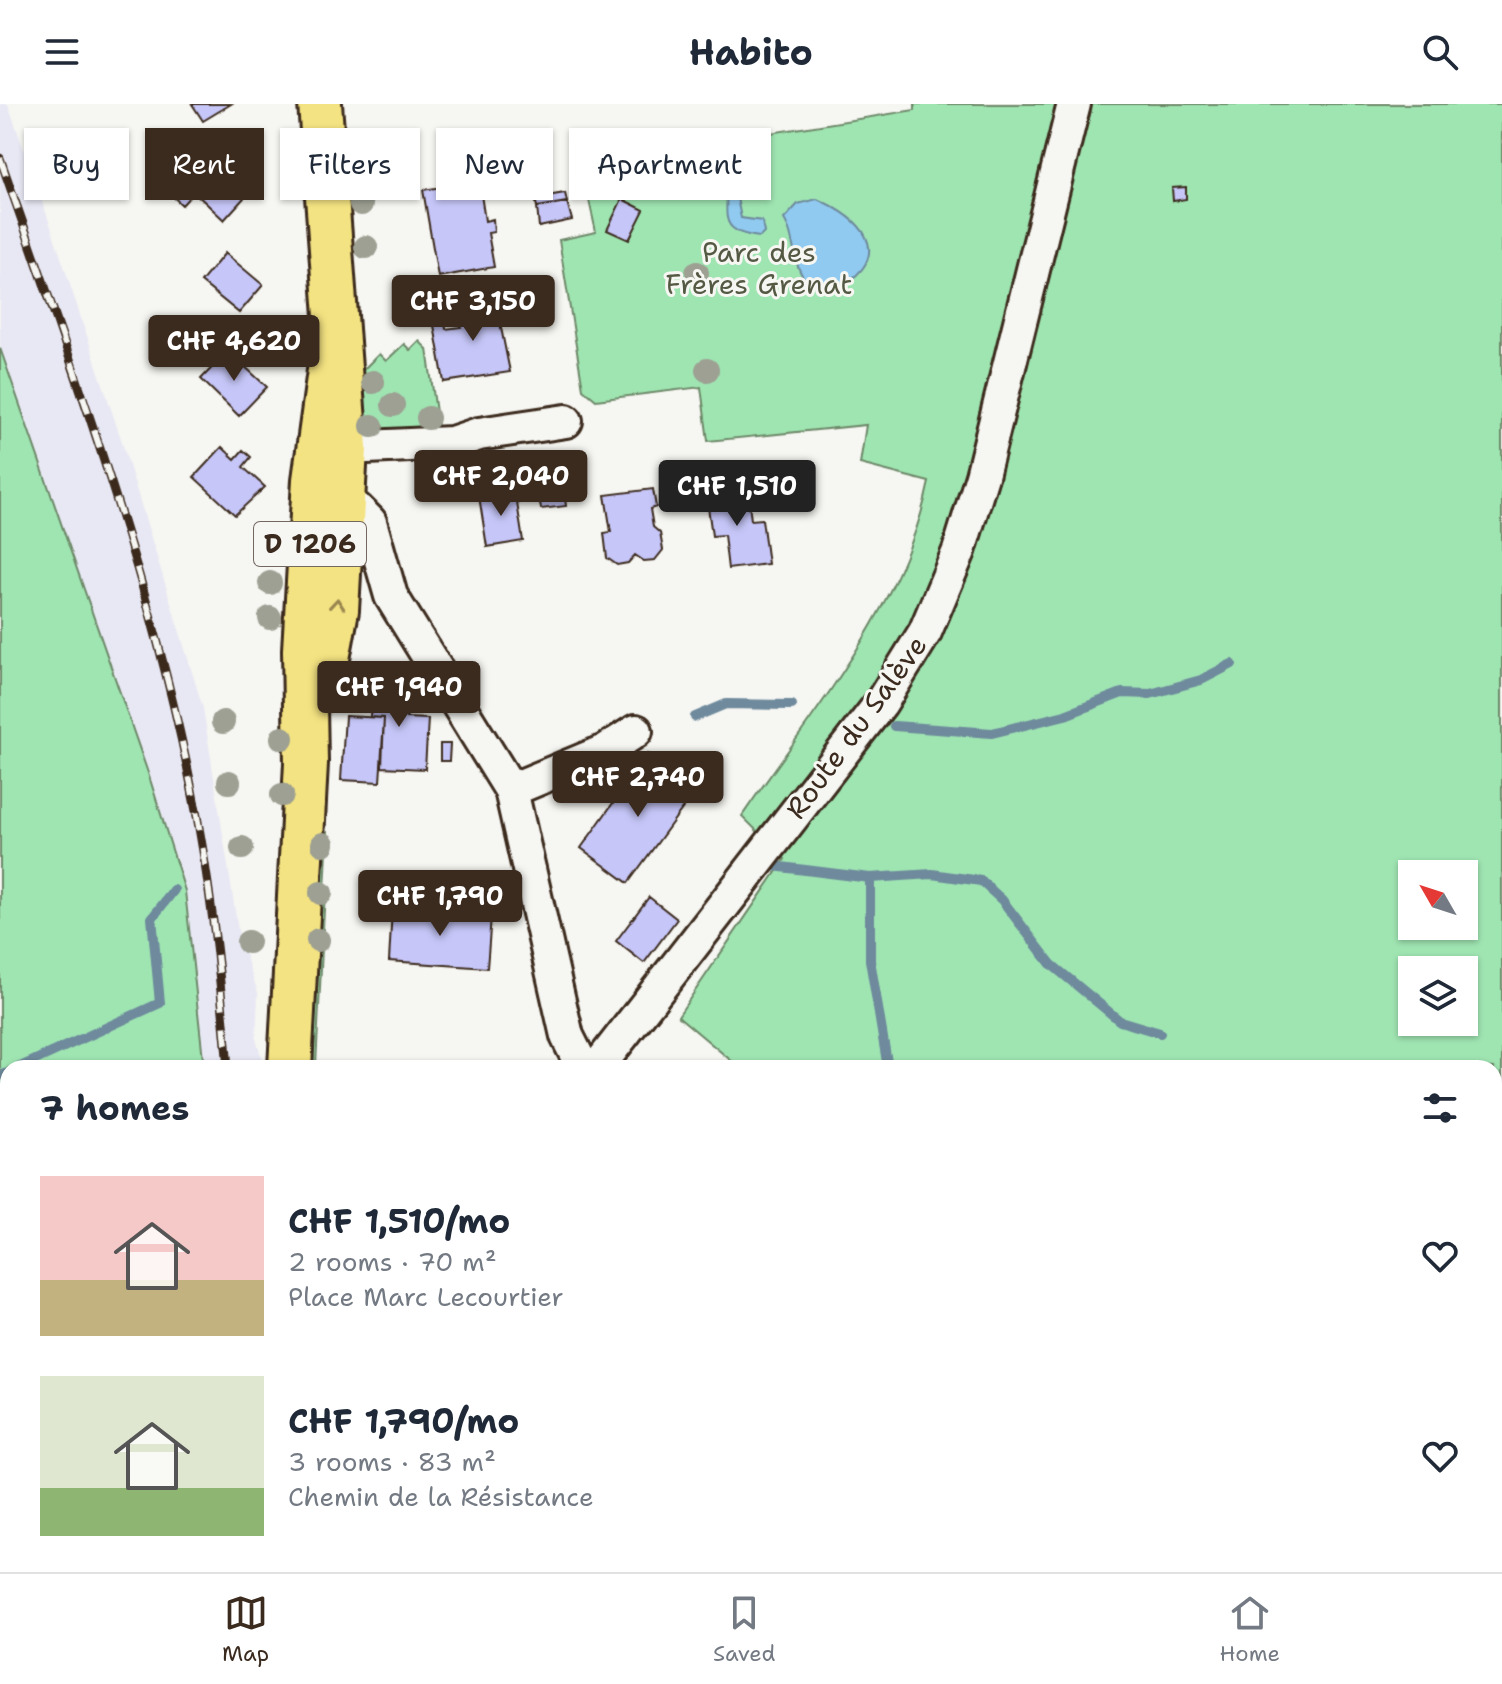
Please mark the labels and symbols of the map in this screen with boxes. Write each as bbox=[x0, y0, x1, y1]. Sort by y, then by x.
park label: Parc des Frères Grenat bbox=[666, 233, 852, 303]
pin: CHF 3,150 bbox=[381, 275, 565, 343]
pin: CHF 4,620 bbox=[142, 315, 326, 383]
pin: CHF 2,040 bbox=[409, 450, 593, 518]
pin: CHF 1,510 bbox=[645, 460, 829, 528]
road number: D 1206 bbox=[254, 522, 366, 566]
one-way arrow bbox=[328, 597, 345, 610]
street label: Route du Salève bbox=[777, 628, 935, 826]
pin: CHF 1,940 bbox=[307, 661, 491, 729]
pin: CHF 2,740 bbox=[546, 751, 730, 819]
north arrow bbox=[1398, 860, 1478, 940]
pin: CHF 1,790 bbox=[348, 870, 532, 938]

